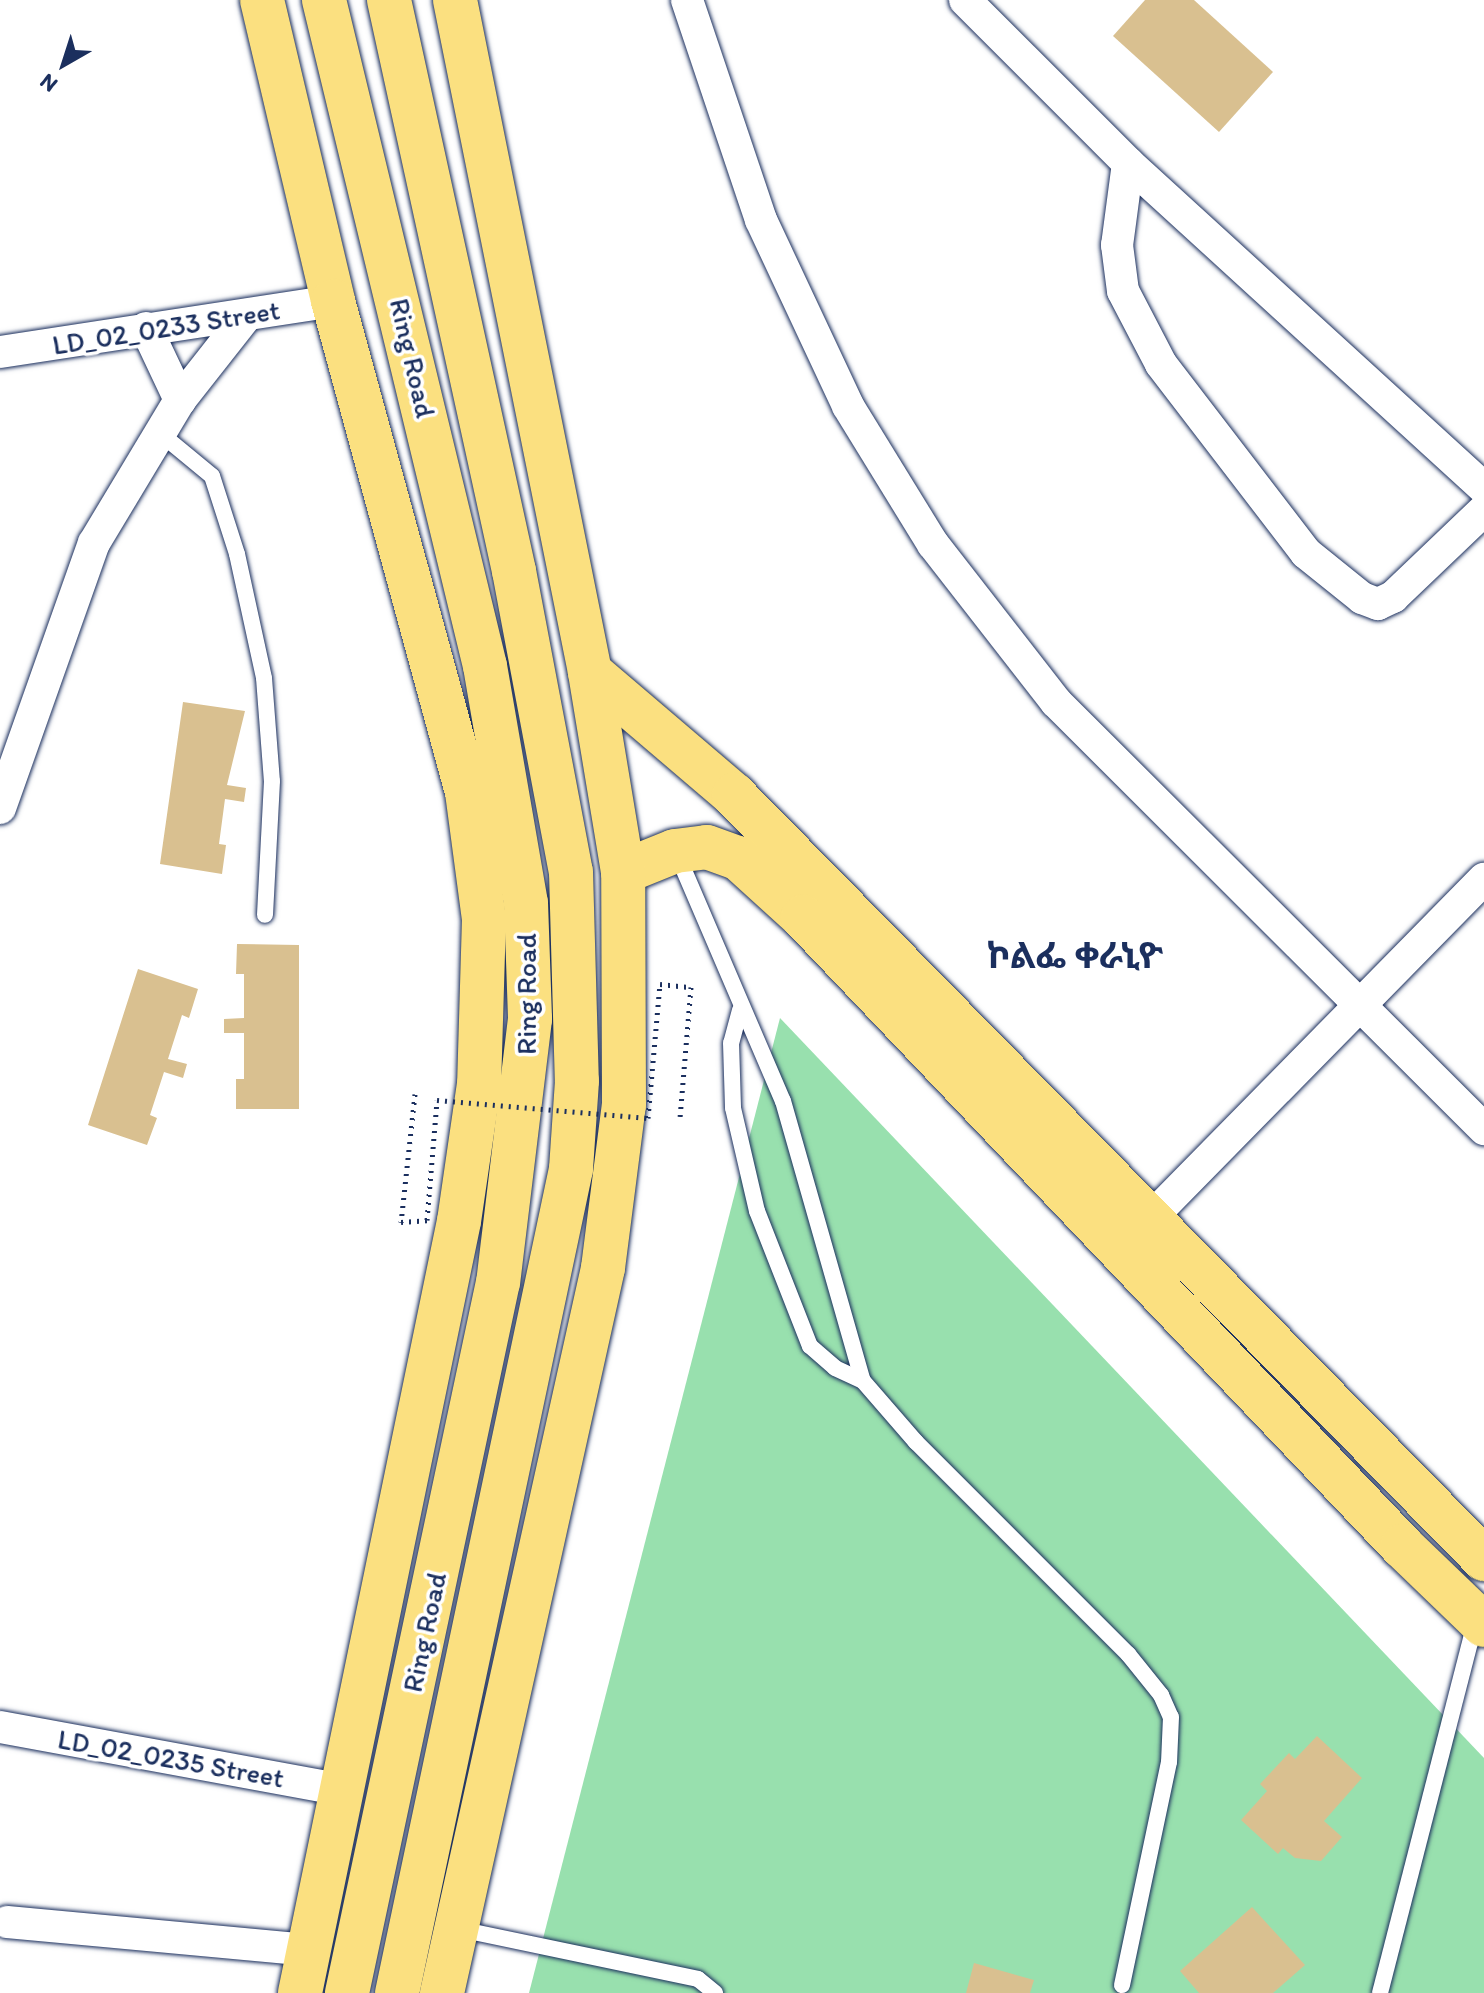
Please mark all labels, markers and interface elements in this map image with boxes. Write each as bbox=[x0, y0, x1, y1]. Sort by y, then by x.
north arrow bbox=[24, 24, 104, 104]
text: N bbox=[34, 68, 63, 98]
street label: LD_02_0233 Street bbox=[50, 292, 282, 362]
street label: Ring Road bbox=[383, 295, 443, 421]
street label: Ring Road bbox=[509, 934, 543, 1054]
district label: ኮልፌ ቀራኒዮ bbox=[987, 934, 1163, 978]
street label: Ring Road bbox=[395, 1569, 453, 1695]
street label: LD_02_0235 Street bbox=[55, 1722, 287, 1794]

